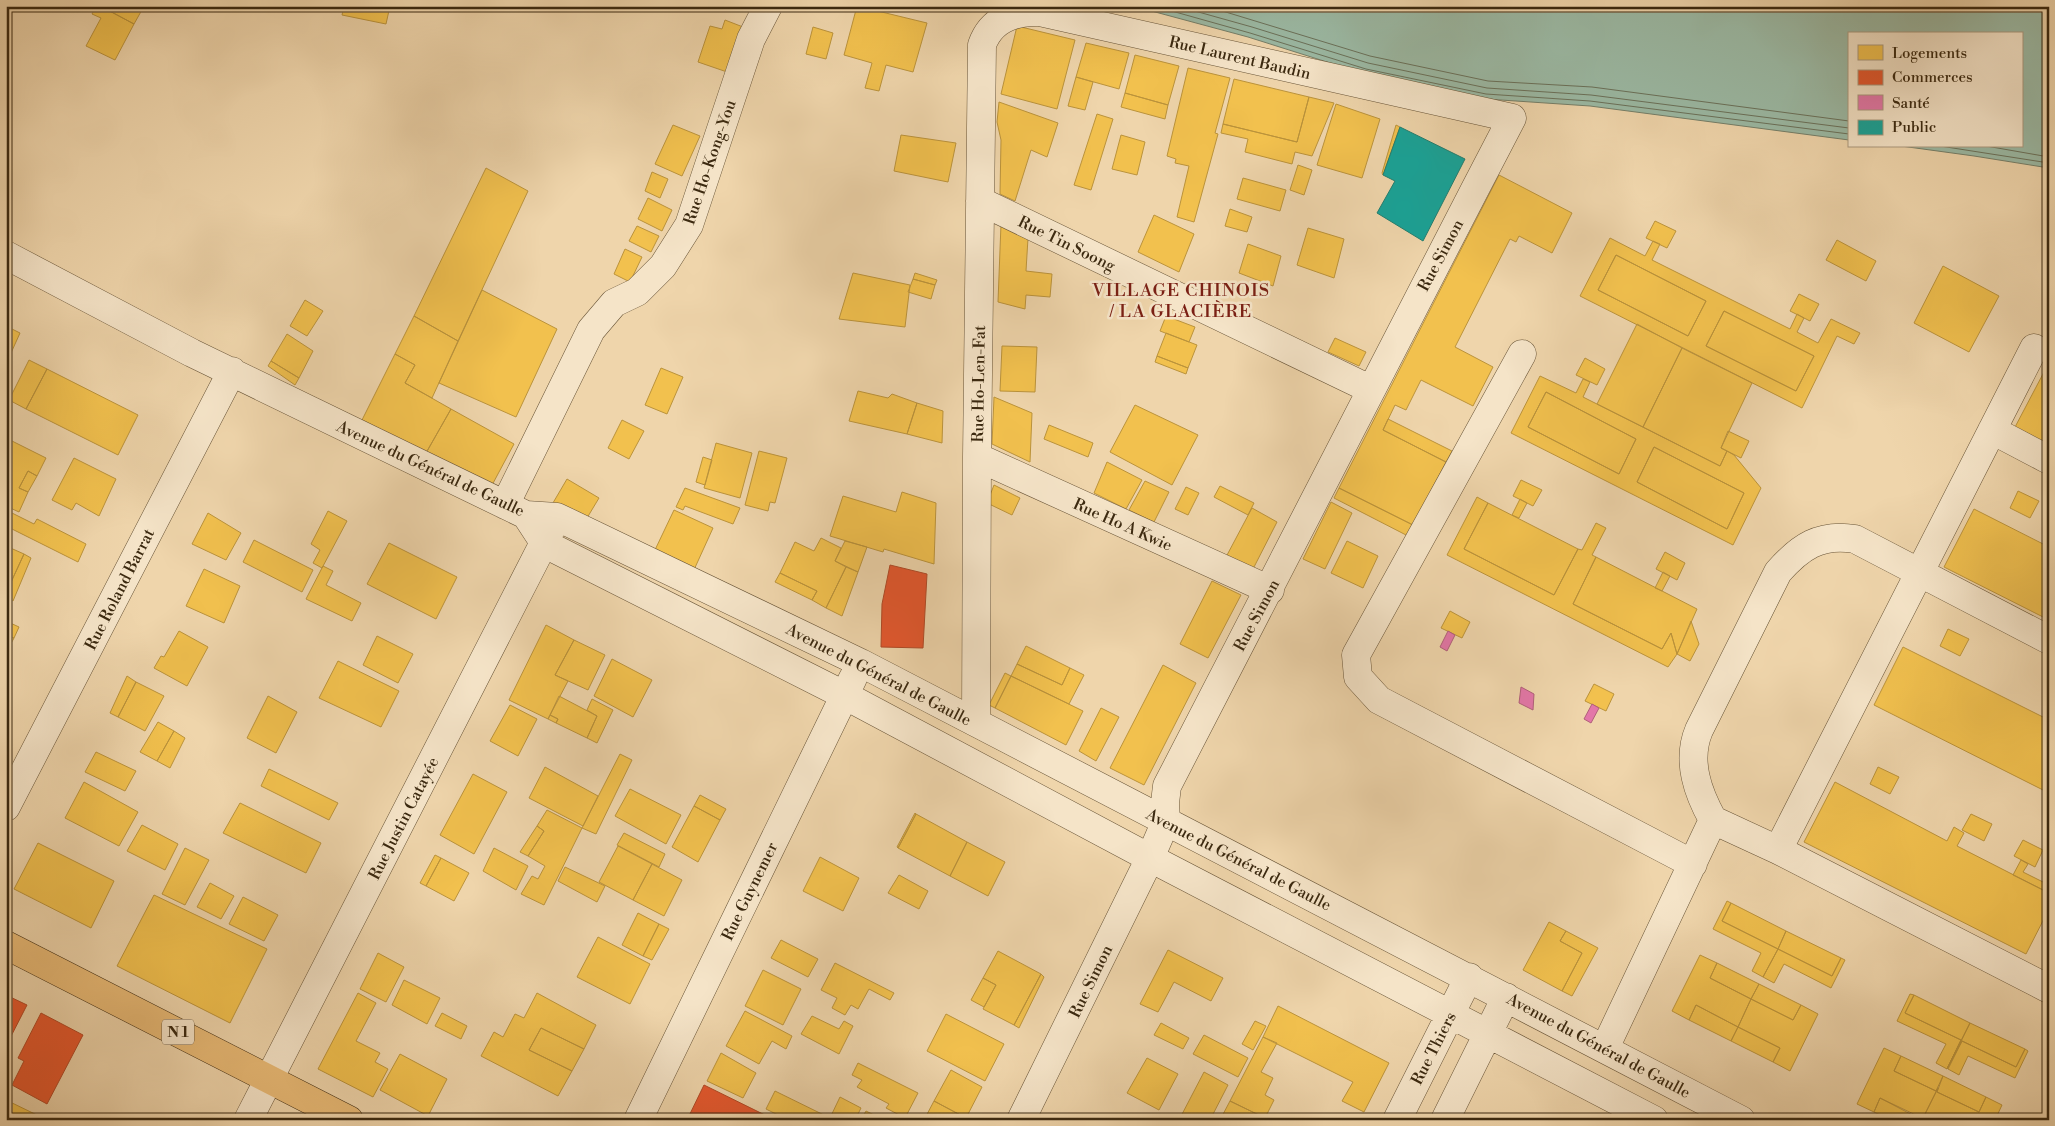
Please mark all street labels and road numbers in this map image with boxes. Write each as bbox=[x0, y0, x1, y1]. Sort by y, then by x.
street label: Rue Laurent Baudin bbox=[1167, 32, 1313, 84]
street label: Rue Ho-Kong-You bbox=[679, 97, 741, 227]
street label: Rue Tin Soong bbox=[1015, 212, 1119, 276]
street label: Rue Simon bbox=[1414, 216, 1468, 295]
street label: Rue Ho-Len-Fat bbox=[968, 325, 990, 443]
street label: Avenue du Général de Gaulle bbox=[333, 416, 528, 521]
street label: Rue Ho A Kwie bbox=[1070, 494, 1175, 556]
street label: Rue Roland Barrat bbox=[81, 525, 159, 653]
street label: Rue Simon bbox=[1230, 576, 1284, 655]
street label: Avenue du Général de Gaulle bbox=[782, 619, 974, 730]
street label: Rue Justin Catayée bbox=[364, 754, 443, 883]
street label: Avenue du Général de Gaulle bbox=[1142, 804, 1334, 915]
street label: Rue Guynemer bbox=[717, 839, 782, 944]
street label: Rue Simon bbox=[1065, 941, 1117, 1021]
street label: Avenue du Général de Gaulle bbox=[1502, 988, 1694, 1103]
street label: Rue Thiers bbox=[1407, 1009, 1461, 1088]
road number: N 1 bbox=[162, 1020, 194, 1044]

